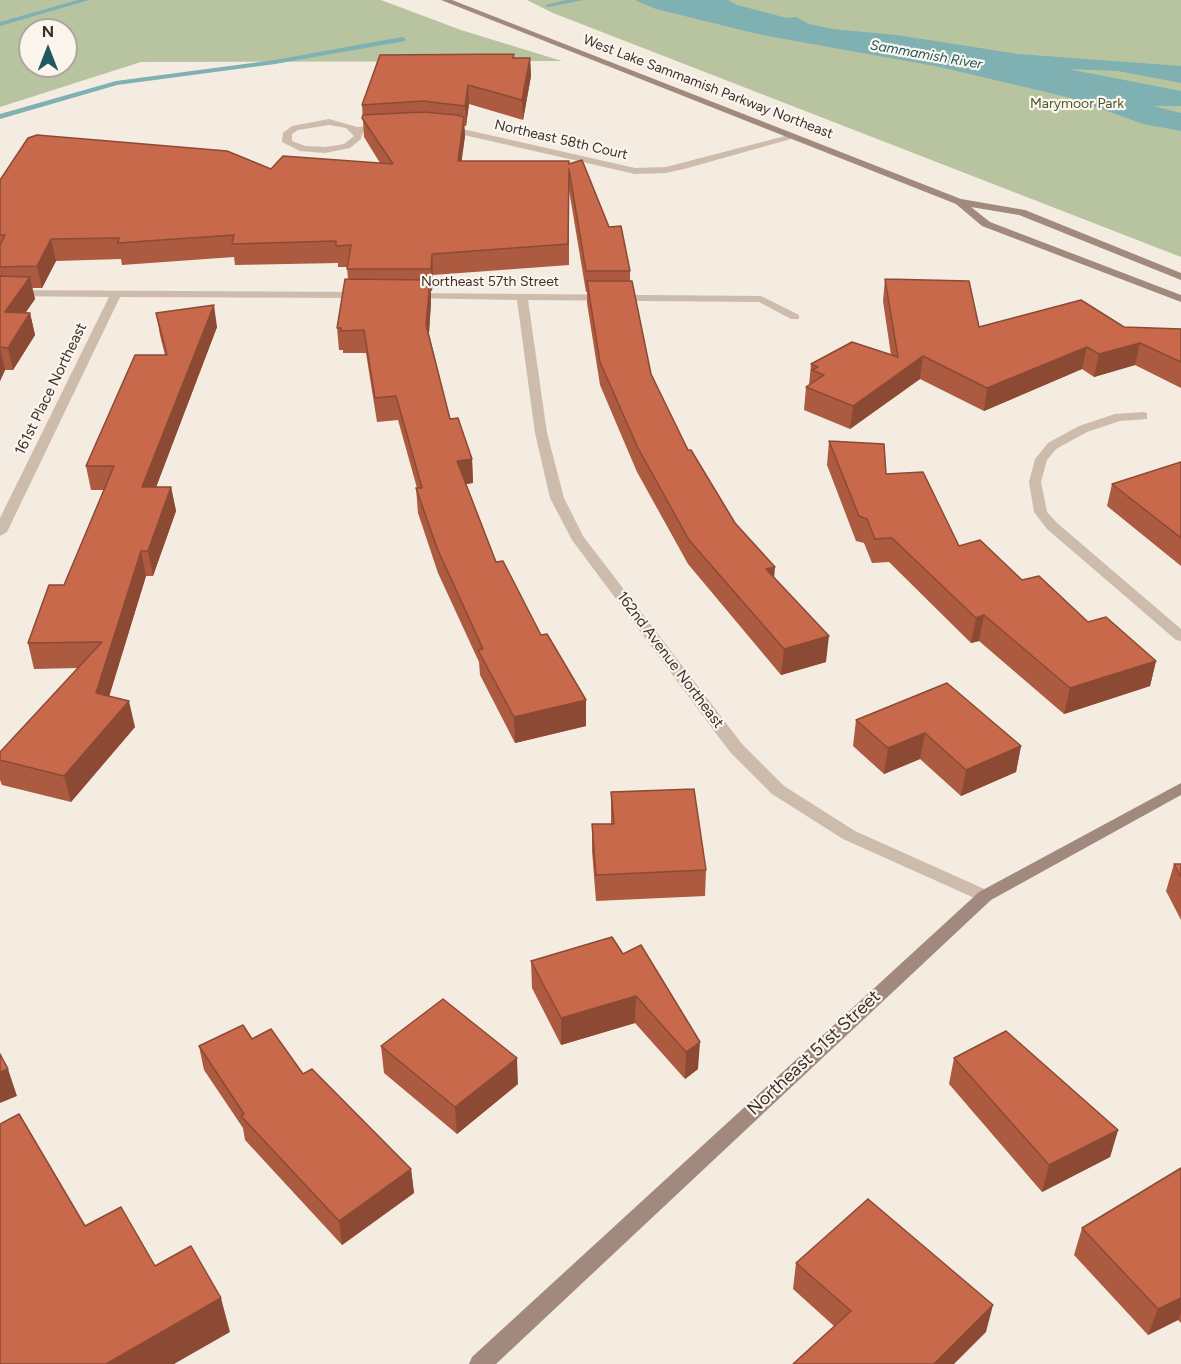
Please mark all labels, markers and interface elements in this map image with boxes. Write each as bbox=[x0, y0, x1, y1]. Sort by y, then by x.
north arrow bbox=[18, 18, 78, 78]
text: N bbox=[42, 22, 54, 41]
street label: West Lake Sammamish Parkway Northeast bbox=[581, 31, 835, 143]
water label: Sammamish River bbox=[869, 37, 983, 73]
park label: Marymoor Park bbox=[1030, 96, 1124, 112]
street label: Northeast 58th Court bbox=[493, 117, 629, 163]
street label: Northeast 57th Street bbox=[421, 274, 559, 290]
street label: 161st Place Northeast bbox=[11, 320, 91, 458]
street label: 162nd Avenue Northeast bbox=[613, 588, 727, 732]
street label: Northeast 51st Street bbox=[743, 986, 885, 1120]

